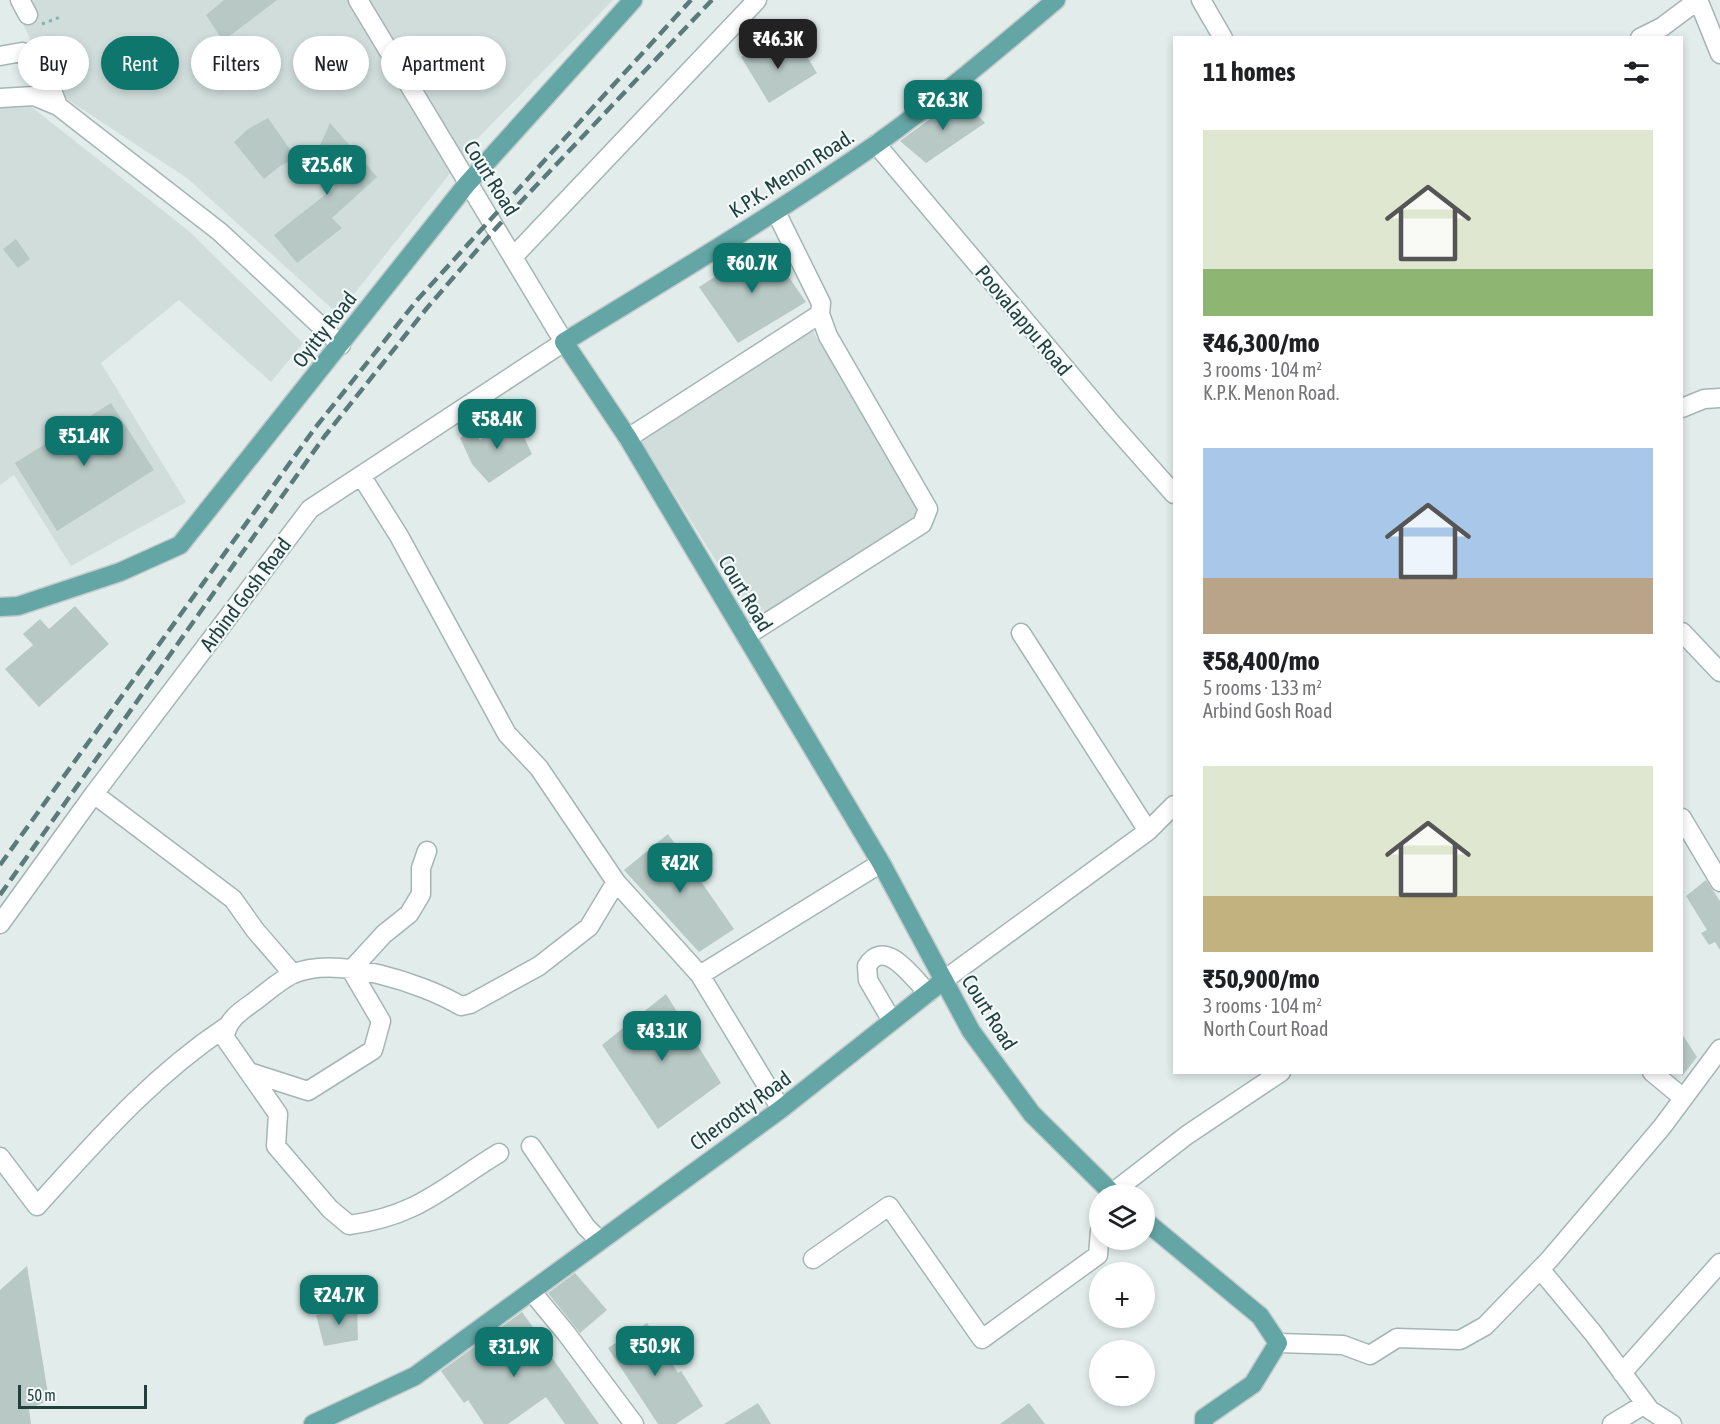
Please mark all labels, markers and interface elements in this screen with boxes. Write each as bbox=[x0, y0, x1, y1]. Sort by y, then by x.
pin: ₹46.3K bbox=[729, 19, 827, 70]
text: ₹46.3K bbox=[753, 27, 803, 50]
chip: Buy bbox=[18, 36, 89, 90]
chip: Rent bbox=[101, 36, 179, 90]
chip: Filters bbox=[191, 36, 281, 90]
chip: New bbox=[293, 36, 369, 90]
chip: Apartment bbox=[381, 36, 506, 90]
icon: filters bbox=[1620, 56, 1653, 89]
text: 11 homes bbox=[1203, 57, 1296, 87]
pin: ₹26.3K bbox=[894, 80, 992, 131]
text: ₹26.3K bbox=[918, 88, 968, 111]
street label: K.P.K. Menon Road. bbox=[724, 124, 858, 222]
street label: Court Road bbox=[459, 136, 525, 220]
pin: ₹25.6K bbox=[278, 145, 376, 196]
text: ₹25.6K bbox=[302, 153, 352, 176]
icon: home bbox=[1374, 169, 1482, 277]
pin: ₹60.7K bbox=[703, 243, 801, 294]
text: ₹60.7K bbox=[727, 251, 777, 274]
street label: Poovalappu Road bbox=[971, 260, 1077, 380]
street label: Oyitty Road bbox=[287, 286, 361, 372]
text: ₹46,300/mo bbox=[1203, 328, 1320, 358]
text: 3 rooms · 104 m² bbox=[1203, 358, 1322, 381]
text: K.P.K. Menon Road. bbox=[1203, 381, 1339, 404]
pin: ₹58.4K bbox=[448, 399, 546, 450]
text: ₹58.4K bbox=[472, 407, 522, 430]
pin: ₹51.4K bbox=[35, 416, 133, 467]
text: ₹51.4K bbox=[59, 424, 109, 447]
icon: home bbox=[1374, 487, 1482, 595]
street label: Arbind Gosh Road bbox=[195, 533, 295, 655]
street label: Court Road bbox=[714, 551, 778, 635]
text: ₹58,400/mo bbox=[1203, 646, 1320, 676]
text: 5 rooms · 133 m² bbox=[1203, 676, 1322, 699]
text: Arbind Gosh Road bbox=[1203, 699, 1332, 722]
icon: home bbox=[1374, 805, 1482, 913]
pin: ₹42K bbox=[644, 843, 716, 894]
text: ₹42K bbox=[661, 851, 699, 874]
text: ₹50,900/mo bbox=[1203, 964, 1320, 994]
street label: Court Road bbox=[957, 970, 1023, 1054]
text: 3 rooms · 104 m² bbox=[1203, 994, 1322, 1017]
pin: ₹43.1K bbox=[613, 1011, 711, 1062]
text: North Court Road bbox=[1203, 1017, 1329, 1040]
text: ₹43.1K bbox=[637, 1019, 687, 1042]
street label: Cherootty Road bbox=[685, 1065, 795, 1155]
map controls bbox=[1089, 1184, 1155, 1406]
button: layers bbox=[1089, 1184, 1155, 1250]
button: + bbox=[1089, 1262, 1155, 1328]
pin: ₹24.7K bbox=[290, 1275, 388, 1326]
text: ₹24.7K bbox=[314, 1283, 364, 1306]
pin: ₹50.9K bbox=[606, 1326, 704, 1377]
pin: ₹31.9K bbox=[465, 1327, 563, 1378]
text: ₹50.9K bbox=[630, 1334, 680, 1357]
text: ₹31.9K bbox=[489, 1335, 539, 1358]
button: − bbox=[1089, 1340, 1155, 1406]
scale bar bbox=[18, 1382, 147, 1410]
text: 50 m bbox=[27, 1386, 56, 1404]

